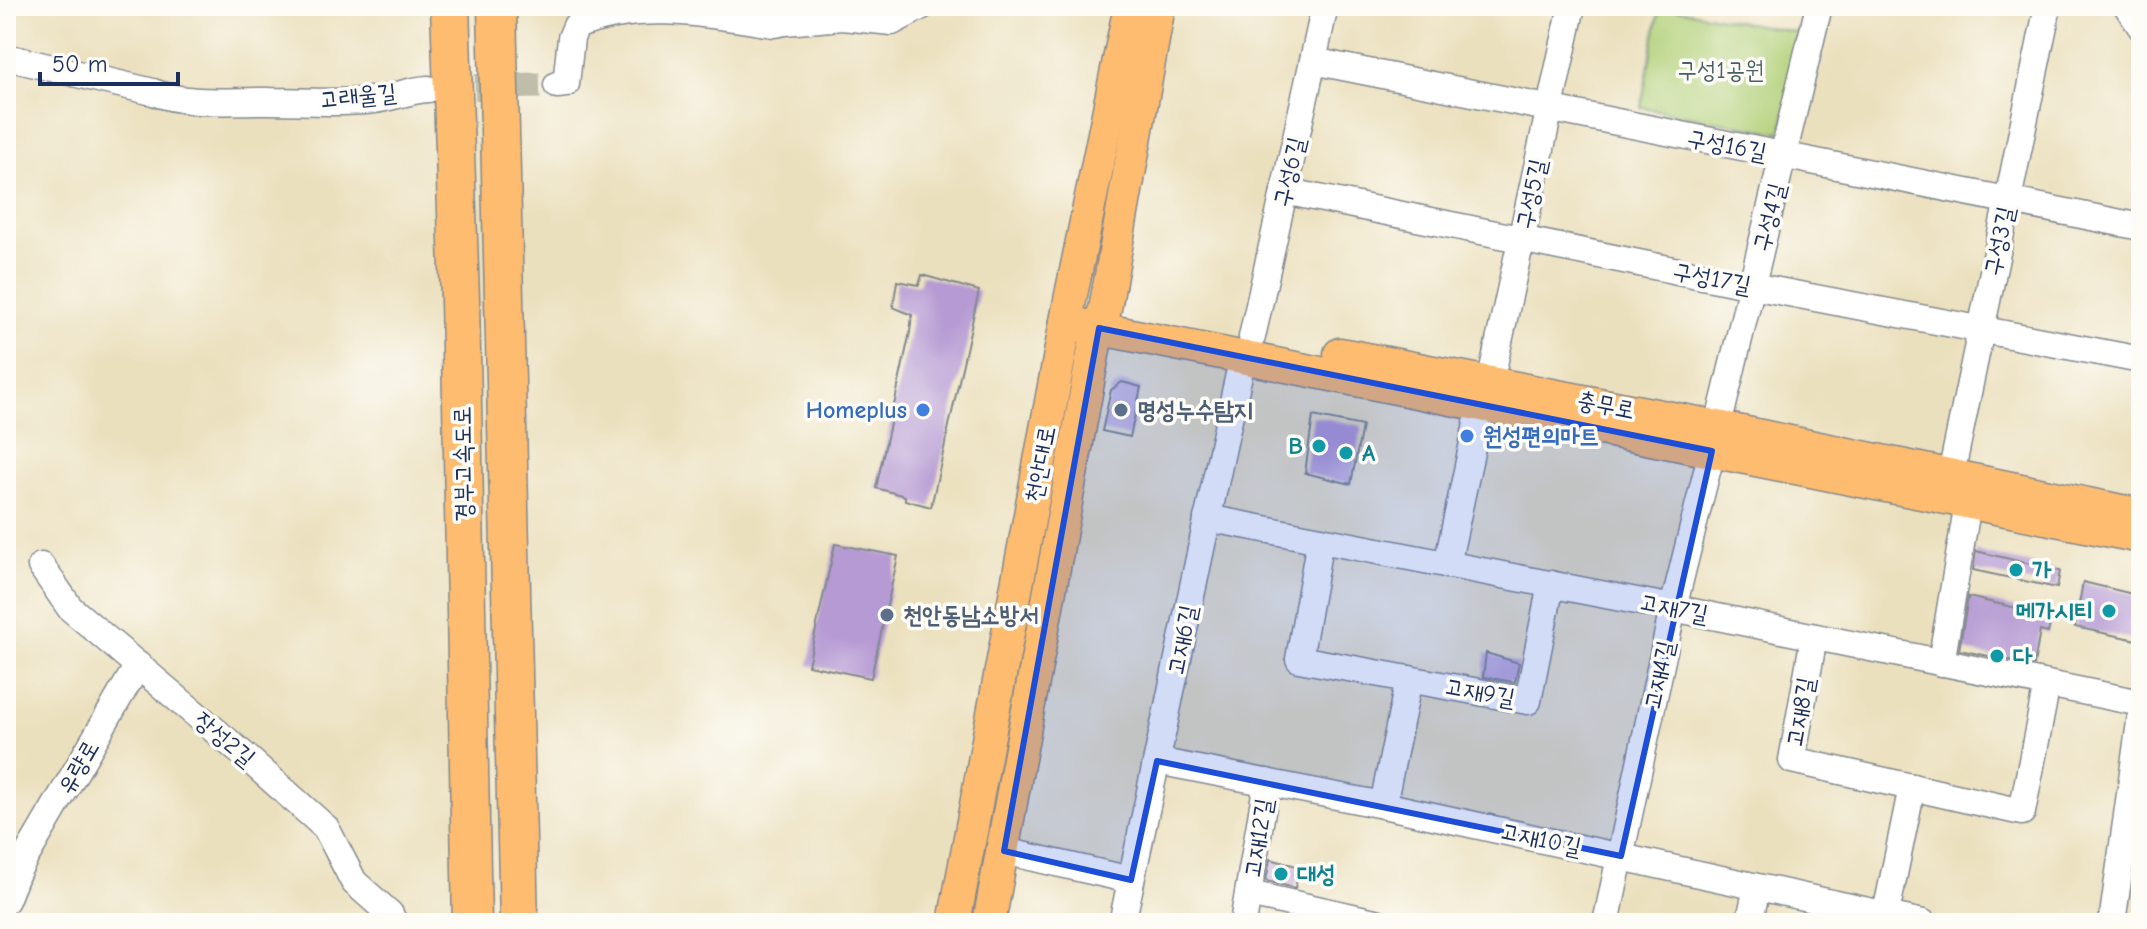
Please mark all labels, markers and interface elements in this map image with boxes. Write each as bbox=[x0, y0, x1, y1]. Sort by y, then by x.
scale bar bbox=[40, 36, 178, 86]
text: 50 m bbox=[52, 50, 108, 78]
park label: 구성1공원 bbox=[1678, 56, 1764, 84]
street label: 고래울길 bbox=[318, 78, 398, 114]
street label: 구성16길 bbox=[1685, 124, 1769, 166]
street label: 구성6길 bbox=[1267, 134, 1311, 210]
street label: 구성5길 bbox=[1510, 156, 1552, 232]
street label: 구성4길 bbox=[1747, 180, 1791, 254]
street label: 구성3길 bbox=[1978, 204, 2020, 278]
street label: 구성17길 bbox=[1671, 257, 1753, 299]
street label: 충무로 bbox=[1575, 386, 1637, 424]
place label: Homeplus bbox=[806, 396, 907, 424]
place label: 명성누수탐지 bbox=[1137, 396, 1253, 424]
marker: Homeplus bbox=[914, 401, 932, 419]
marker: 명성누수탐지 bbox=[1112, 401, 1130, 419]
street label: 경부고속도로 bbox=[448, 406, 478, 522]
place label: 원성편의마트 bbox=[1483, 422, 1599, 450]
street label: 천안대로 bbox=[1019, 423, 1061, 505]
marker: 원성편의마트 bbox=[1458, 427, 1476, 445]
place label: B bbox=[1288, 432, 1303, 460]
marker: B bbox=[1310, 437, 1328, 455]
place label: A bbox=[1362, 439, 1376, 467]
marker: A bbox=[1337, 444, 1355, 462]
place label: 가 bbox=[2032, 556, 2052, 584]
marker: 가 bbox=[2007, 561, 2025, 579]
street label: 고재7길 bbox=[1637, 588, 1711, 628]
place label: 메가시티 bbox=[2016, 597, 2093, 625]
place label: 천안동남소방서 bbox=[903, 601, 1038, 629]
marker: 메가시티 bbox=[2100, 602, 2118, 620]
street label: 고재6길 bbox=[1161, 603, 1203, 677]
marker: 천안동남소방서 bbox=[878, 606, 896, 624]
street label: 고재4길 bbox=[1638, 638, 1680, 712]
place label: 다 bbox=[2013, 642, 2033, 670]
marker: 다 bbox=[1988, 647, 2006, 665]
street label: 고재9길 bbox=[1443, 672, 1517, 712]
street label: 고재8길 bbox=[1780, 675, 1820, 749]
street label: 장성2길 bbox=[189, 706, 261, 772]
street label: 유량로 bbox=[51, 735, 105, 799]
street label: 고재12길 bbox=[1238, 796, 1278, 880]
street label: 고재10길 bbox=[1498, 817, 1584, 861]
place label: 대성 bbox=[1297, 860, 1336, 888]
marker: 대성 bbox=[1272, 865, 1290, 883]

